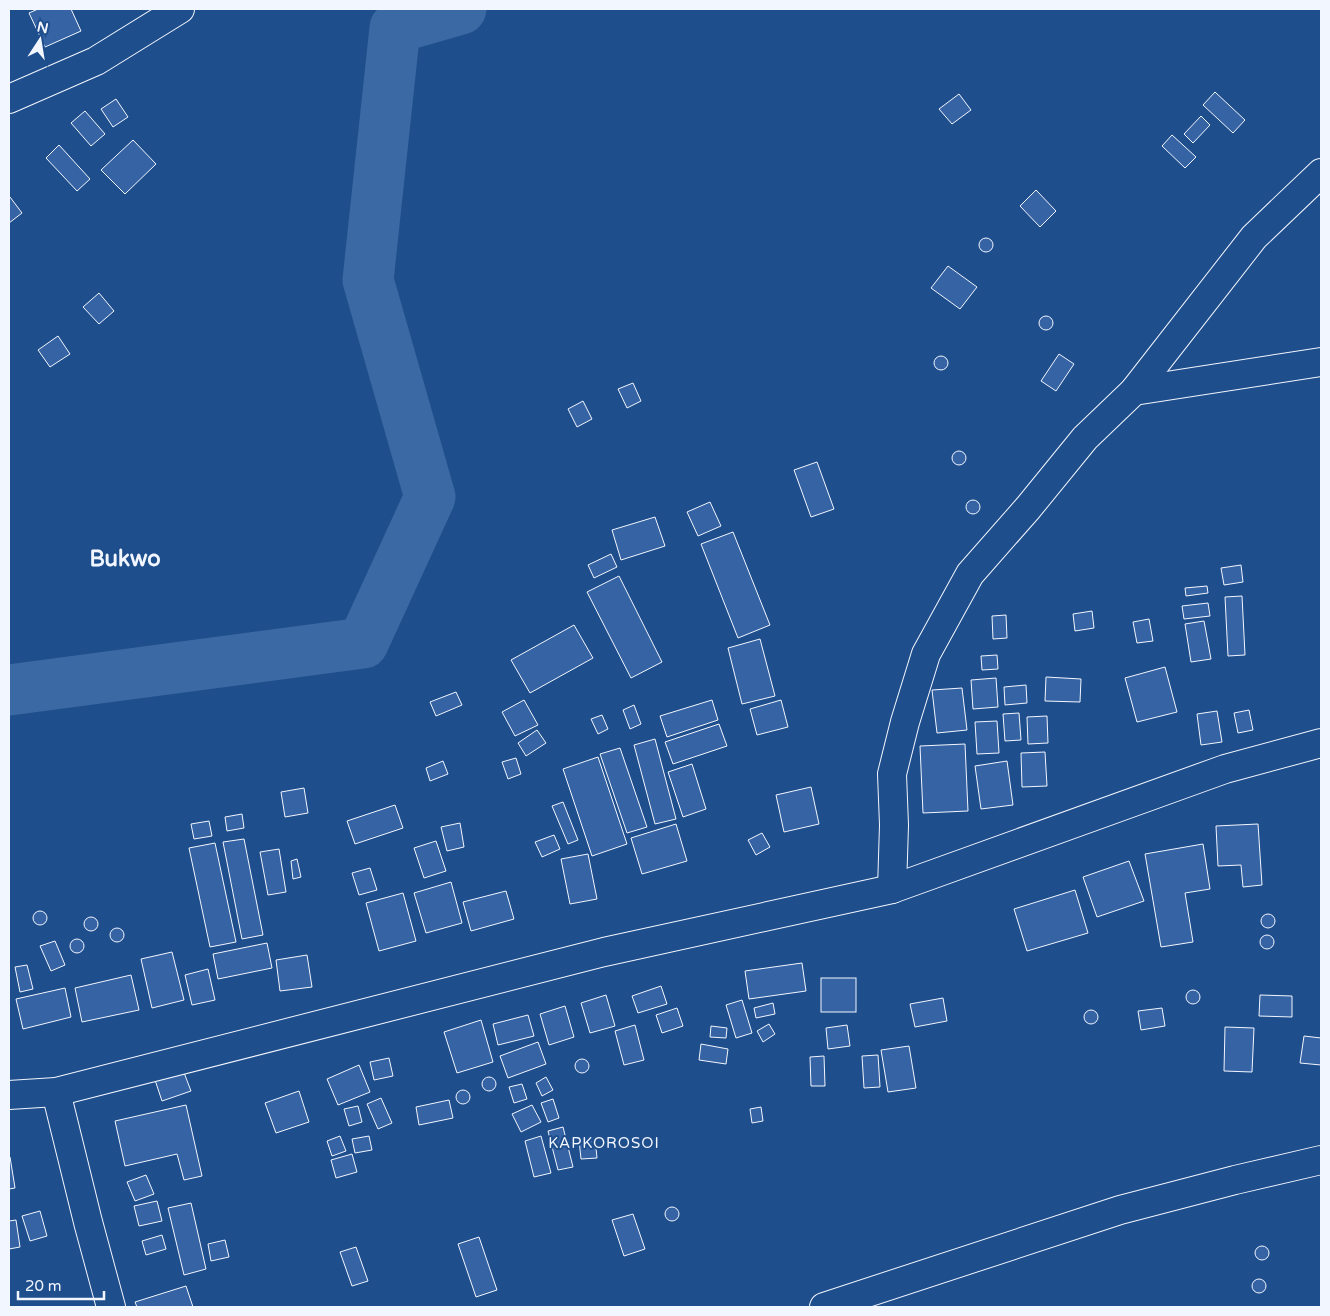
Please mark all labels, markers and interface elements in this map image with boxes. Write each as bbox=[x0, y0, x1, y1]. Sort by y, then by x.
north arrow bbox=[15, 15, 65, 65]
text: N bbox=[35, 18, 50, 37]
district label: Bukwo bbox=[89, 546, 161, 572]
district label: KAPKOROSOI bbox=[548, 1134, 660, 1152]
scale bar bbox=[18, 1268, 104, 1300]
text: 20 m bbox=[25, 1277, 62, 1295]

